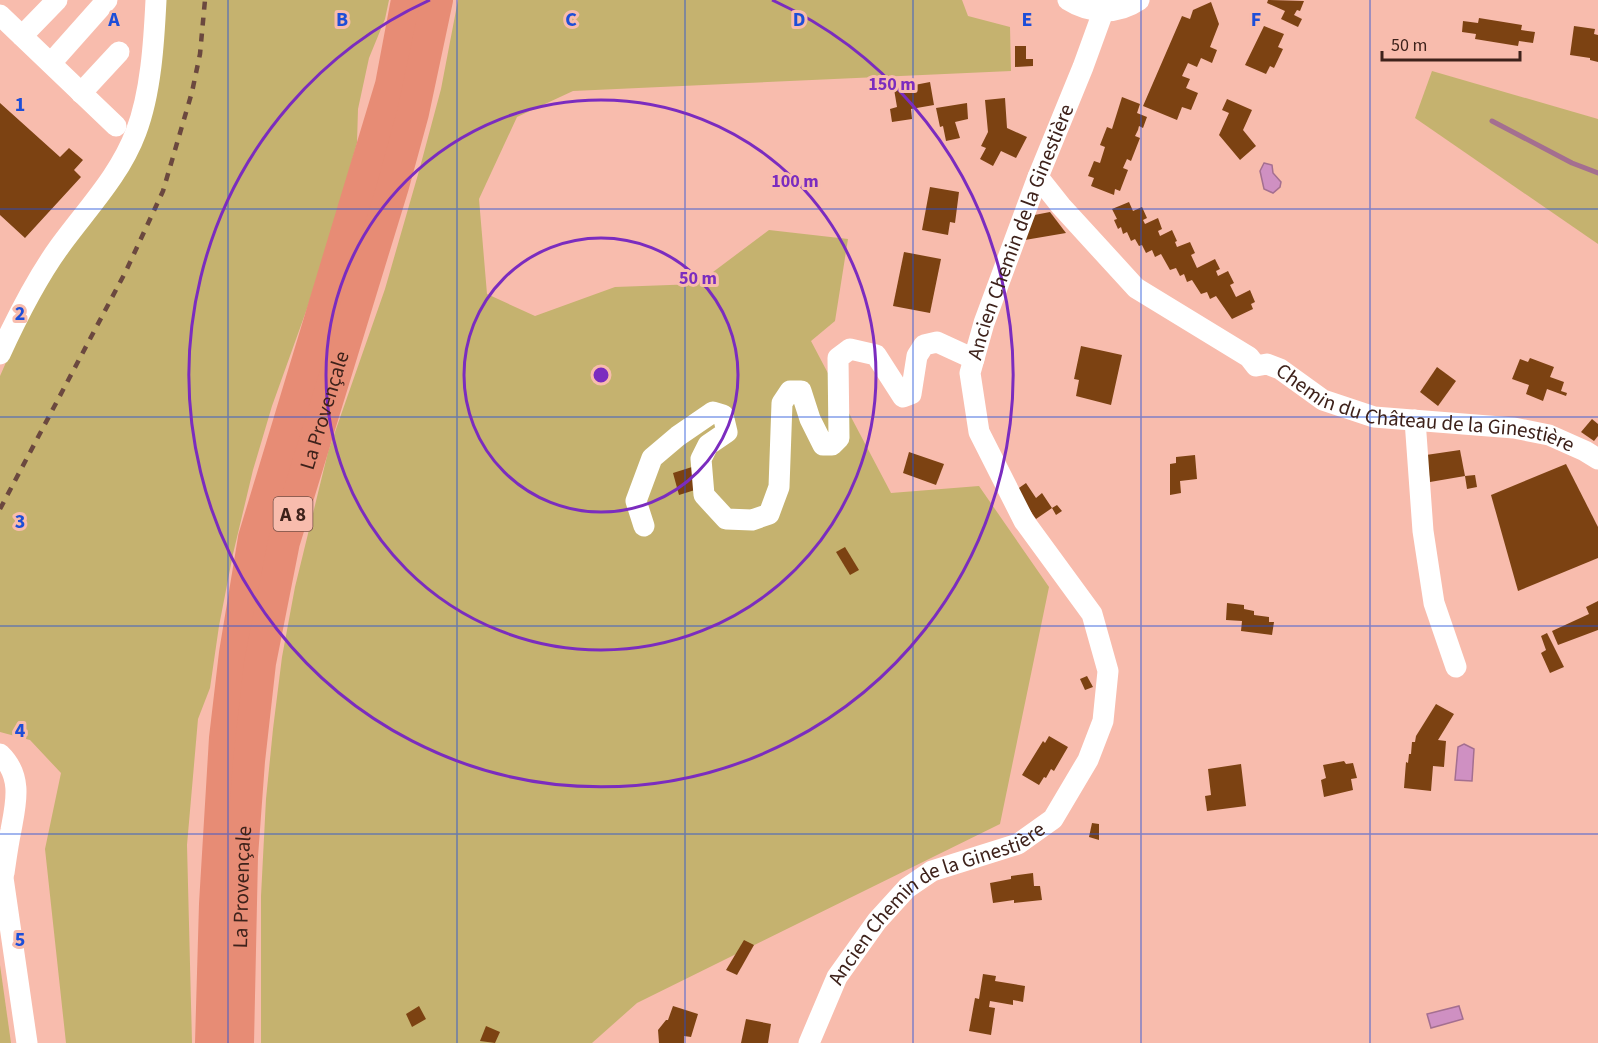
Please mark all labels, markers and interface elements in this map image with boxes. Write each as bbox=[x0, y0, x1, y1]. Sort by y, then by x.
text: A bbox=[107, 6, 120, 34]
text: B bbox=[336, 6, 348, 34]
text: C bbox=[565, 6, 577, 34]
text: D bbox=[793, 6, 805, 34]
text: E bbox=[1022, 6, 1032, 34]
text: F bbox=[1251, 6, 1261, 34]
scale bar bbox=[1382, 24, 1520, 62]
text: 50 m bbox=[1391, 33, 1427, 58]
text: 150 m bbox=[868, 72, 916, 97]
text: 1 bbox=[15, 91, 25, 119]
street label: Ancien Chemin de la Ginestière bbox=[959, 99, 1081, 363]
text: 100 m bbox=[771, 169, 819, 194]
text: 50 m bbox=[679, 266, 717, 291]
text: 2 bbox=[15, 300, 25, 328]
street label: La Provençale bbox=[292, 347, 357, 473]
street label: Chemin du Château de la Ginestière bbox=[1270, 356, 1580, 460]
centre of rings bbox=[591, 365, 611, 385]
road number: A 8 bbox=[274, 497, 312, 531]
text: 3 bbox=[15, 508, 25, 536]
text: 4 bbox=[15, 717, 26, 745]
street label: Ancien Chemin de la Ginestière bbox=[820, 814, 1051, 989]
street label: La Provençale bbox=[225, 825, 259, 949]
text: 5 bbox=[15, 926, 25, 954]

